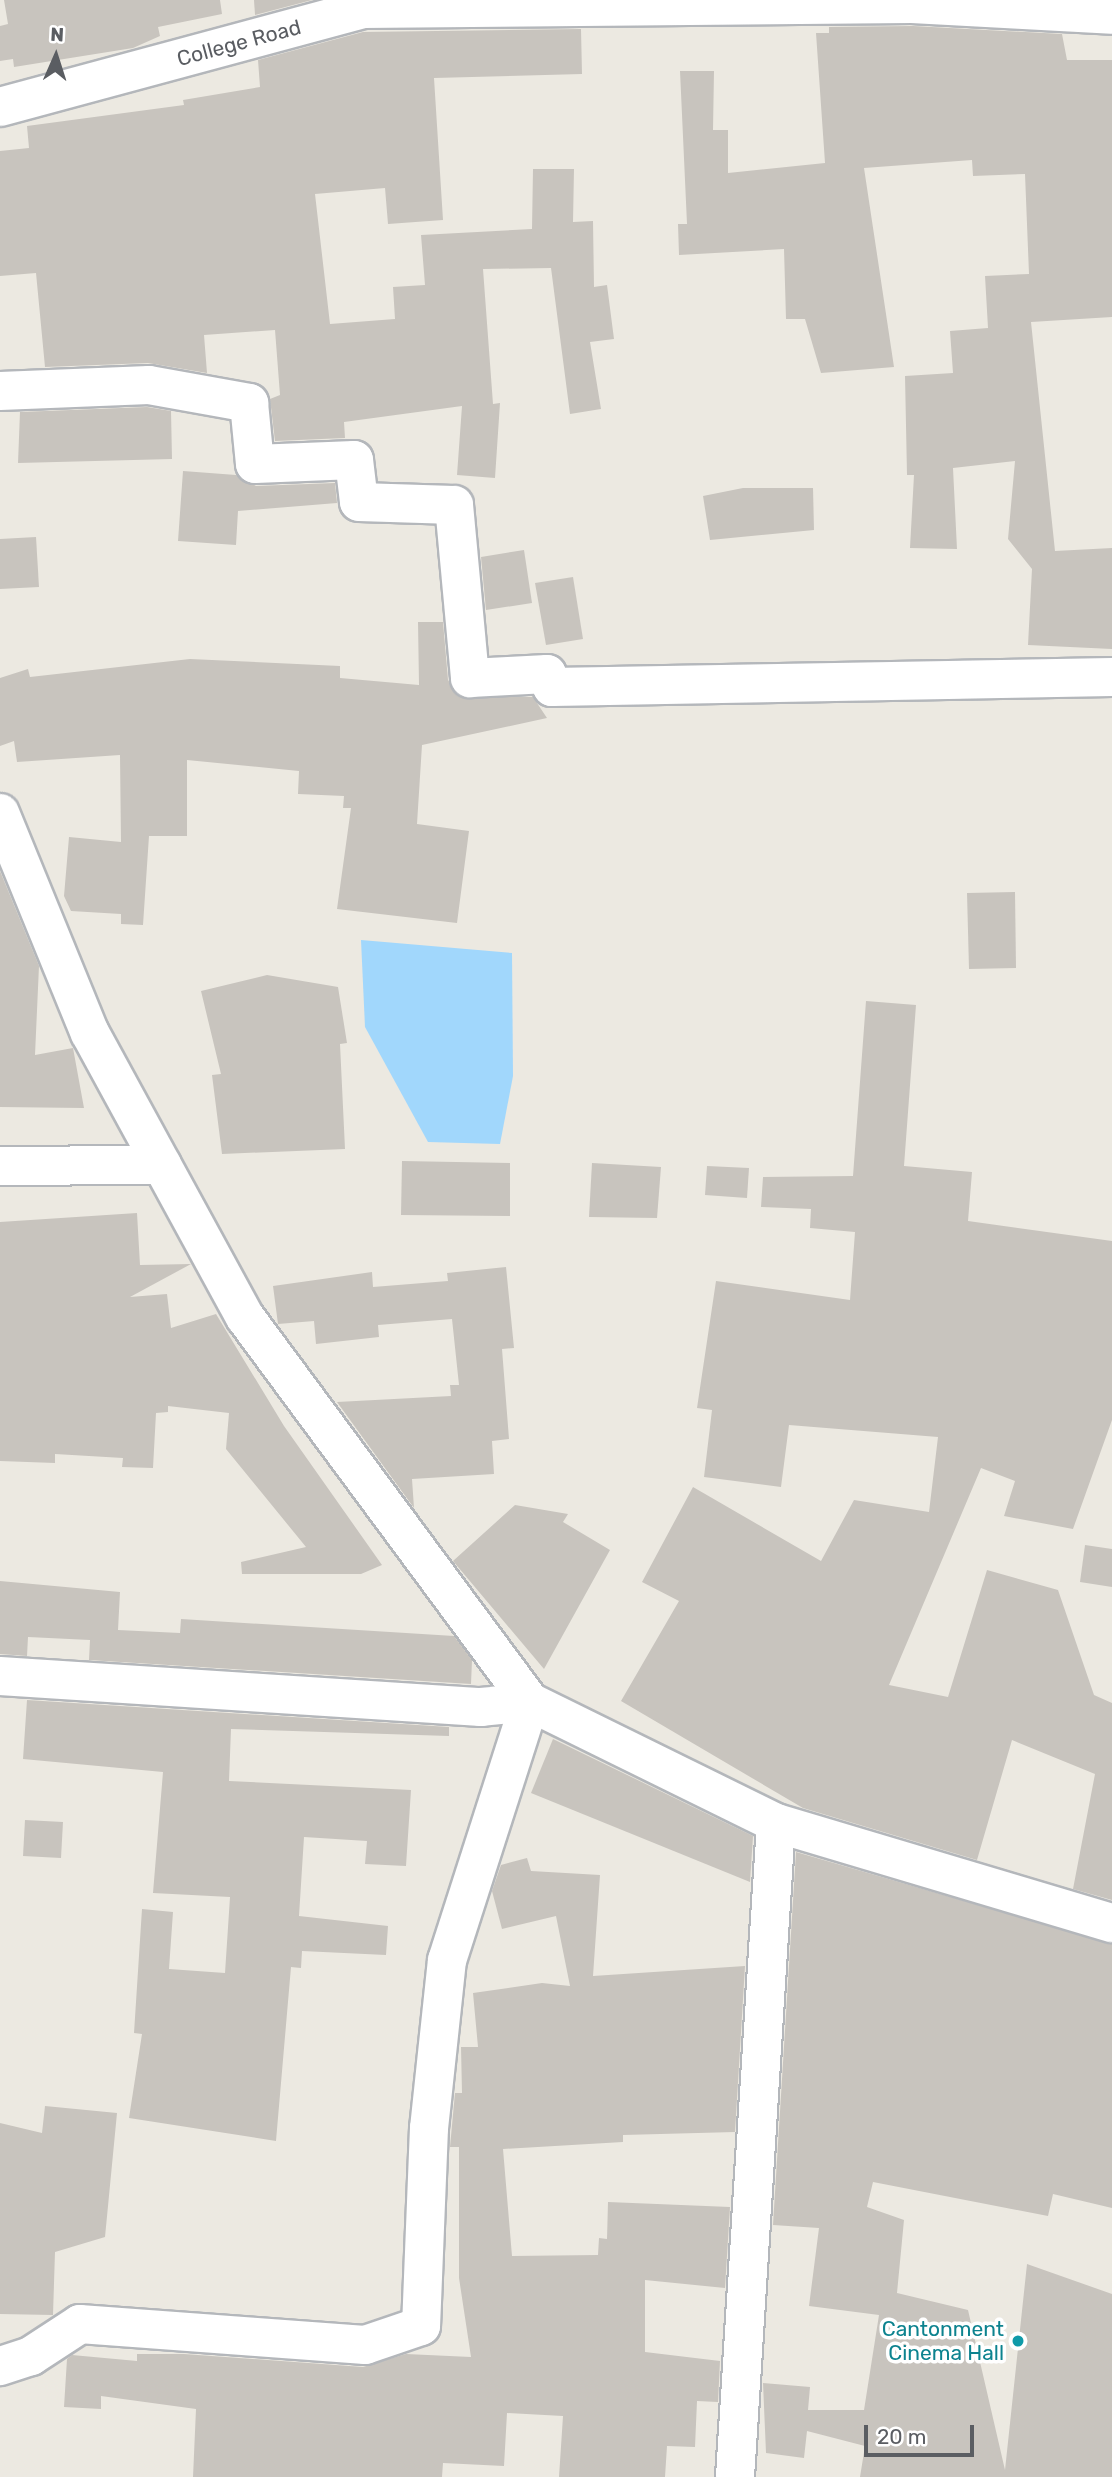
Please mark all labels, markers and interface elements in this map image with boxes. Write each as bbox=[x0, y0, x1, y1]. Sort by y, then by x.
street label: College Road bbox=[174, 14, 304, 72]
north arrow bbox=[21, 21, 91, 91]
text: N bbox=[50, 23, 65, 46]
place label: Cantonment Cinema Hall bbox=[882, 2316, 1004, 2366]
marker: Cantonment Cinema Hall bbox=[1010, 2333, 1026, 2349]
scale bar bbox=[867, 2410, 977, 2454]
text: 20 m bbox=[877, 2424, 926, 2449]

